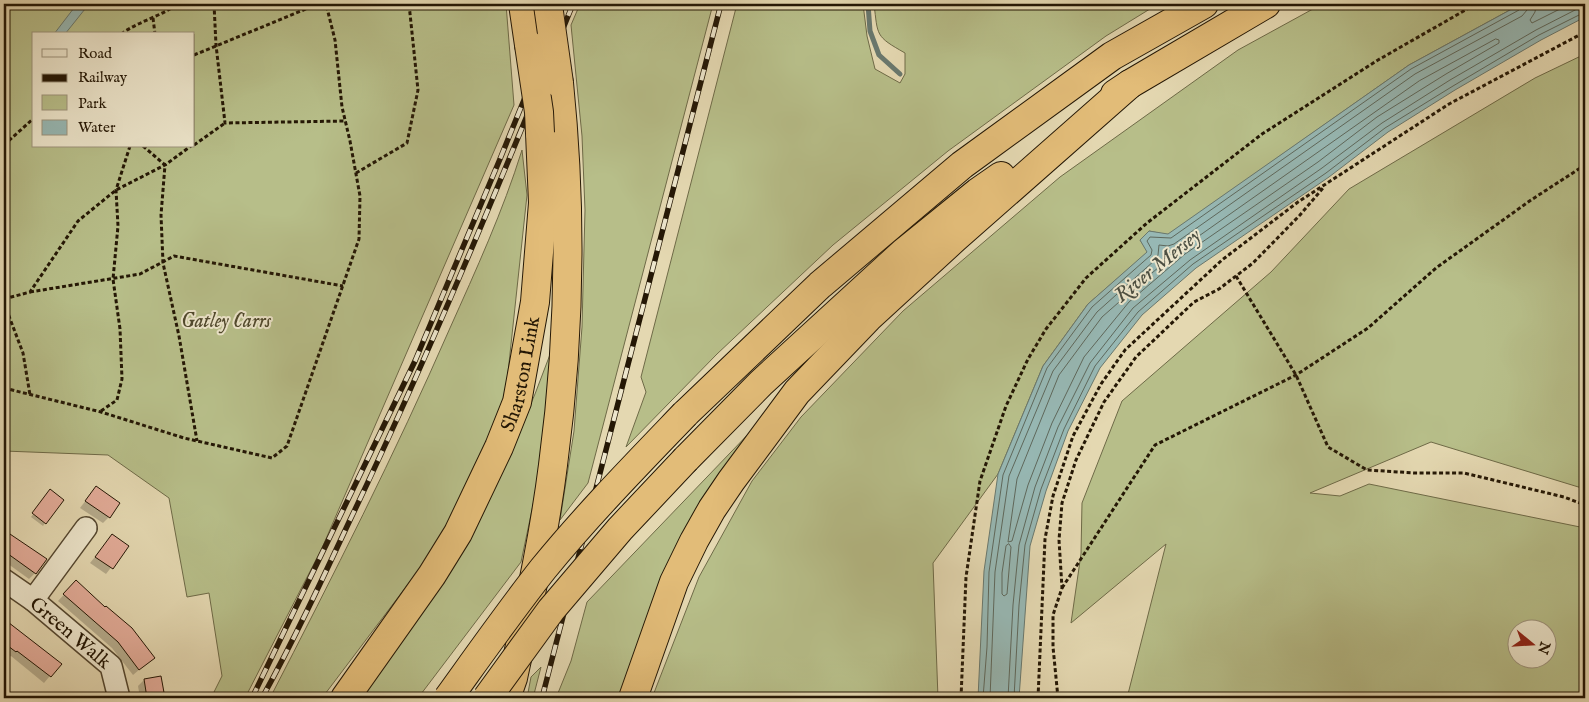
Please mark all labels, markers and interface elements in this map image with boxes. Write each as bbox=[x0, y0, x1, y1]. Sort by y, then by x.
legend bbox=[32, 32, 195, 148]
text: Road bbox=[78, 44, 113, 63]
text: Railway bbox=[78, 68, 128, 87]
text: Park bbox=[78, 94, 108, 113]
text: Water bbox=[78, 118, 116, 137]
water label: River Mersey bbox=[1109, 223, 1207, 309]
park label: Gatley Carrs bbox=[181, 309, 271, 334]
street label: Sharston Link bbox=[495, 314, 546, 436]
street label: Green Walk bbox=[24, 592, 116, 675]
north arrow bbox=[1506, 620, 1556, 670]
text: N bbox=[1533, 638, 1554, 656]

